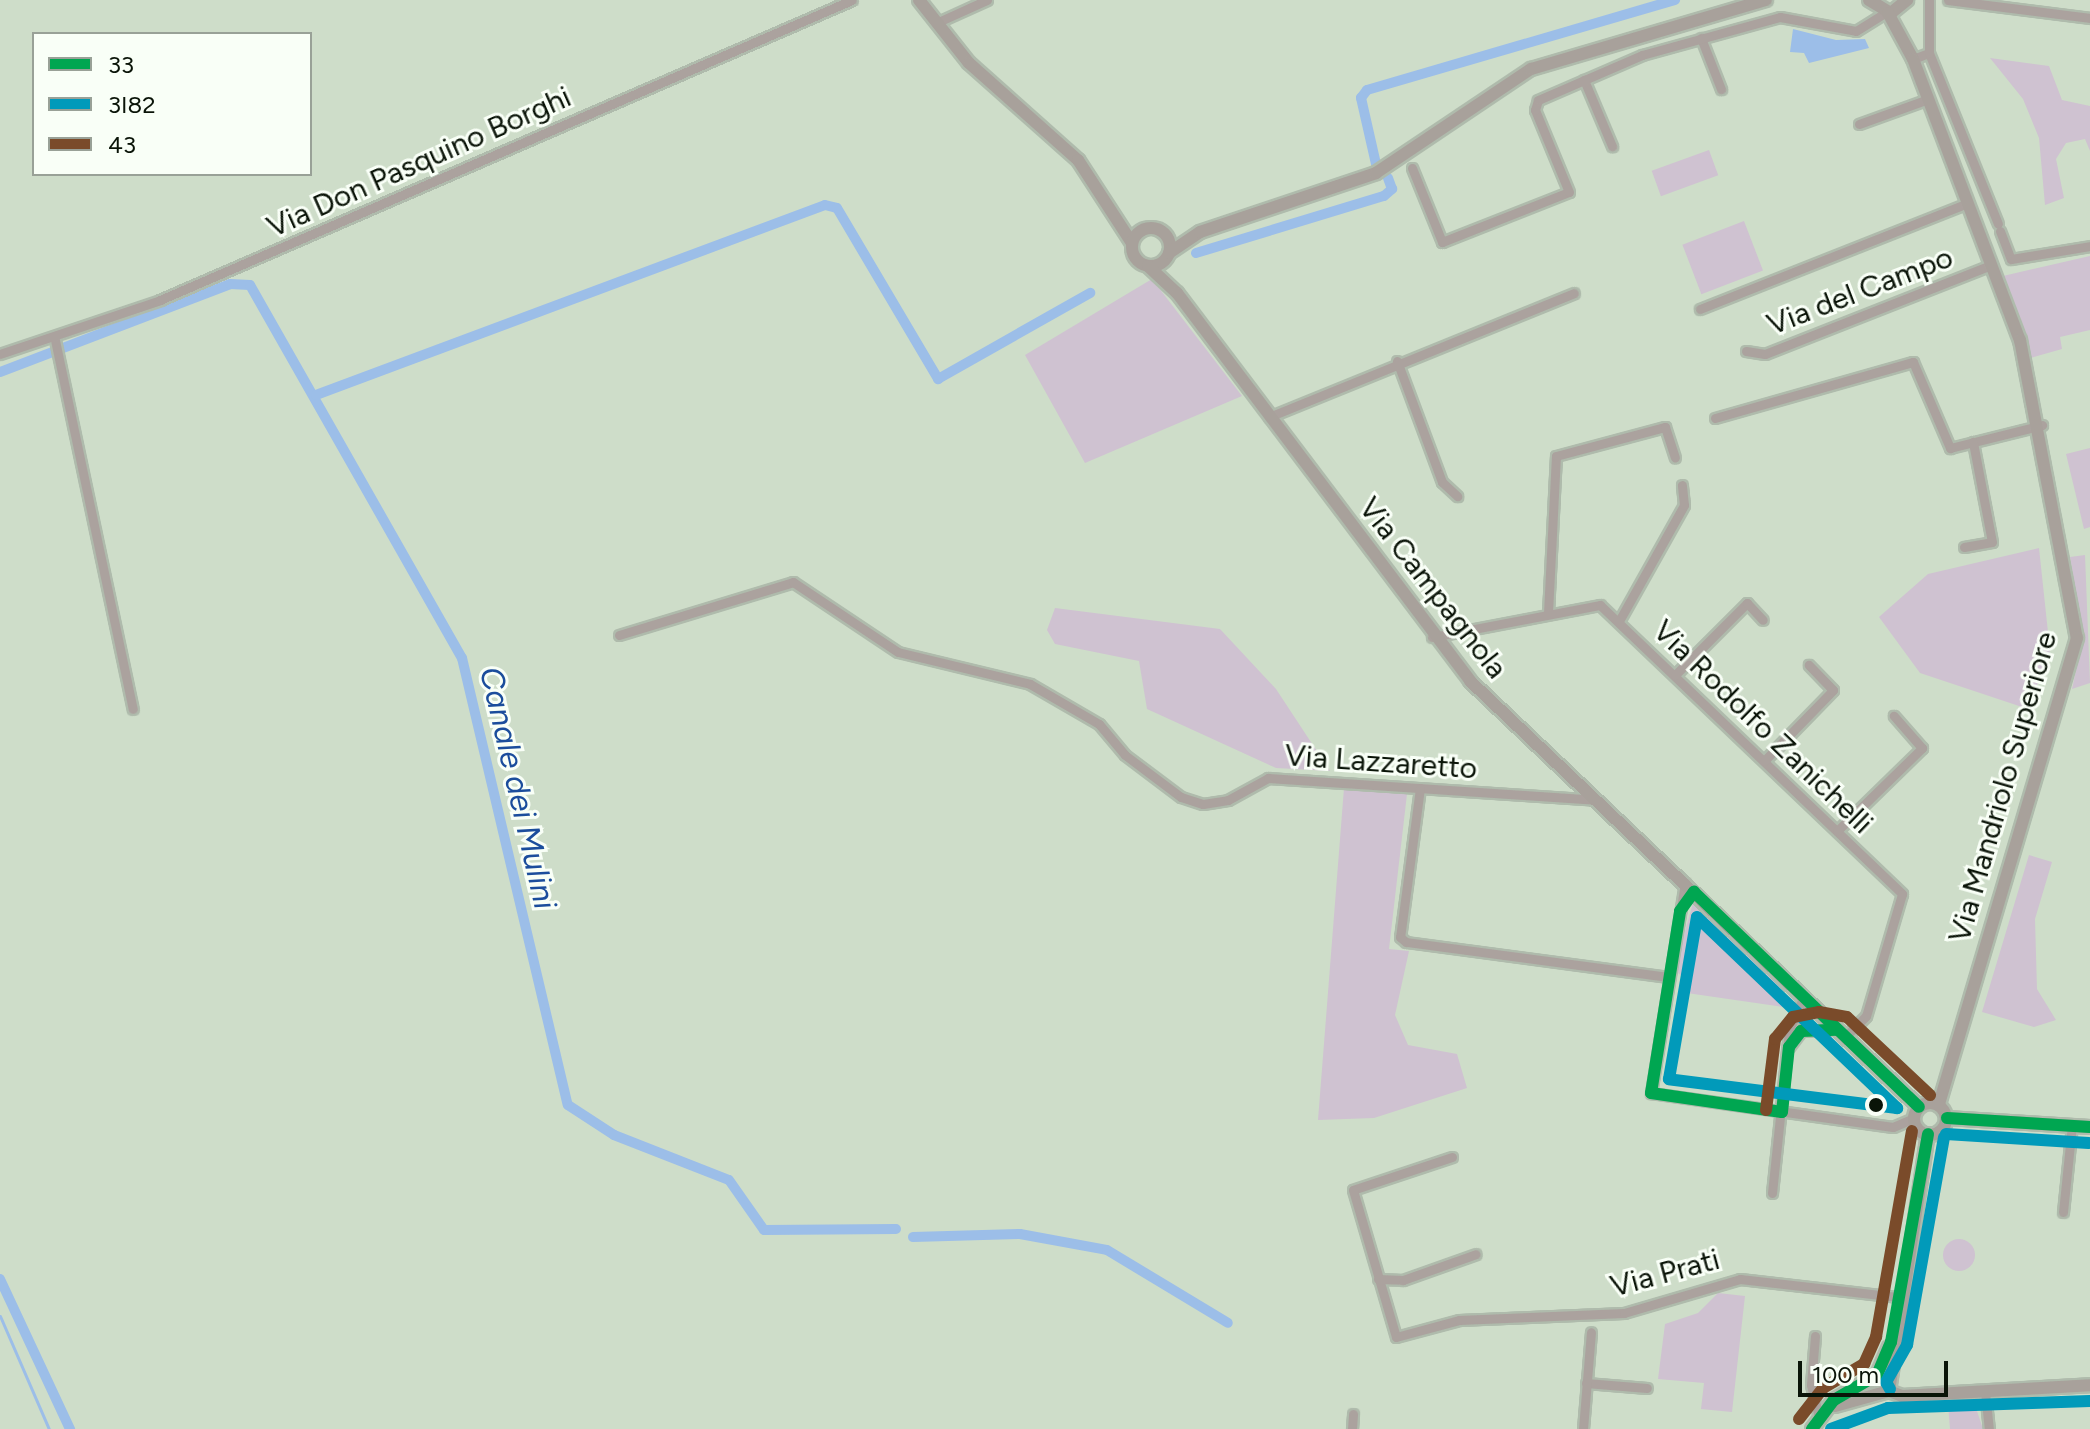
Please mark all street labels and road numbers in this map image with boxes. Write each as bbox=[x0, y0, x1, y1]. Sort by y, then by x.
street label: Via Don Pasquino Borghi bbox=[262, 79, 576, 245]
street label: Via del Campo bbox=[1762, 239, 1958, 343]
street label: Via Campagnola bbox=[1351, 490, 1515, 686]
street label: Via Rodolfo Zanichelli bbox=[1646, 613, 1880, 841]
street label: Via Mandriolo Superiore bbox=[1941, 627, 2065, 947]
street label: Via Lazzaretto bbox=[1284, 737, 1478, 787]
street label: Via Prati bbox=[1607, 1241, 1723, 1305]

